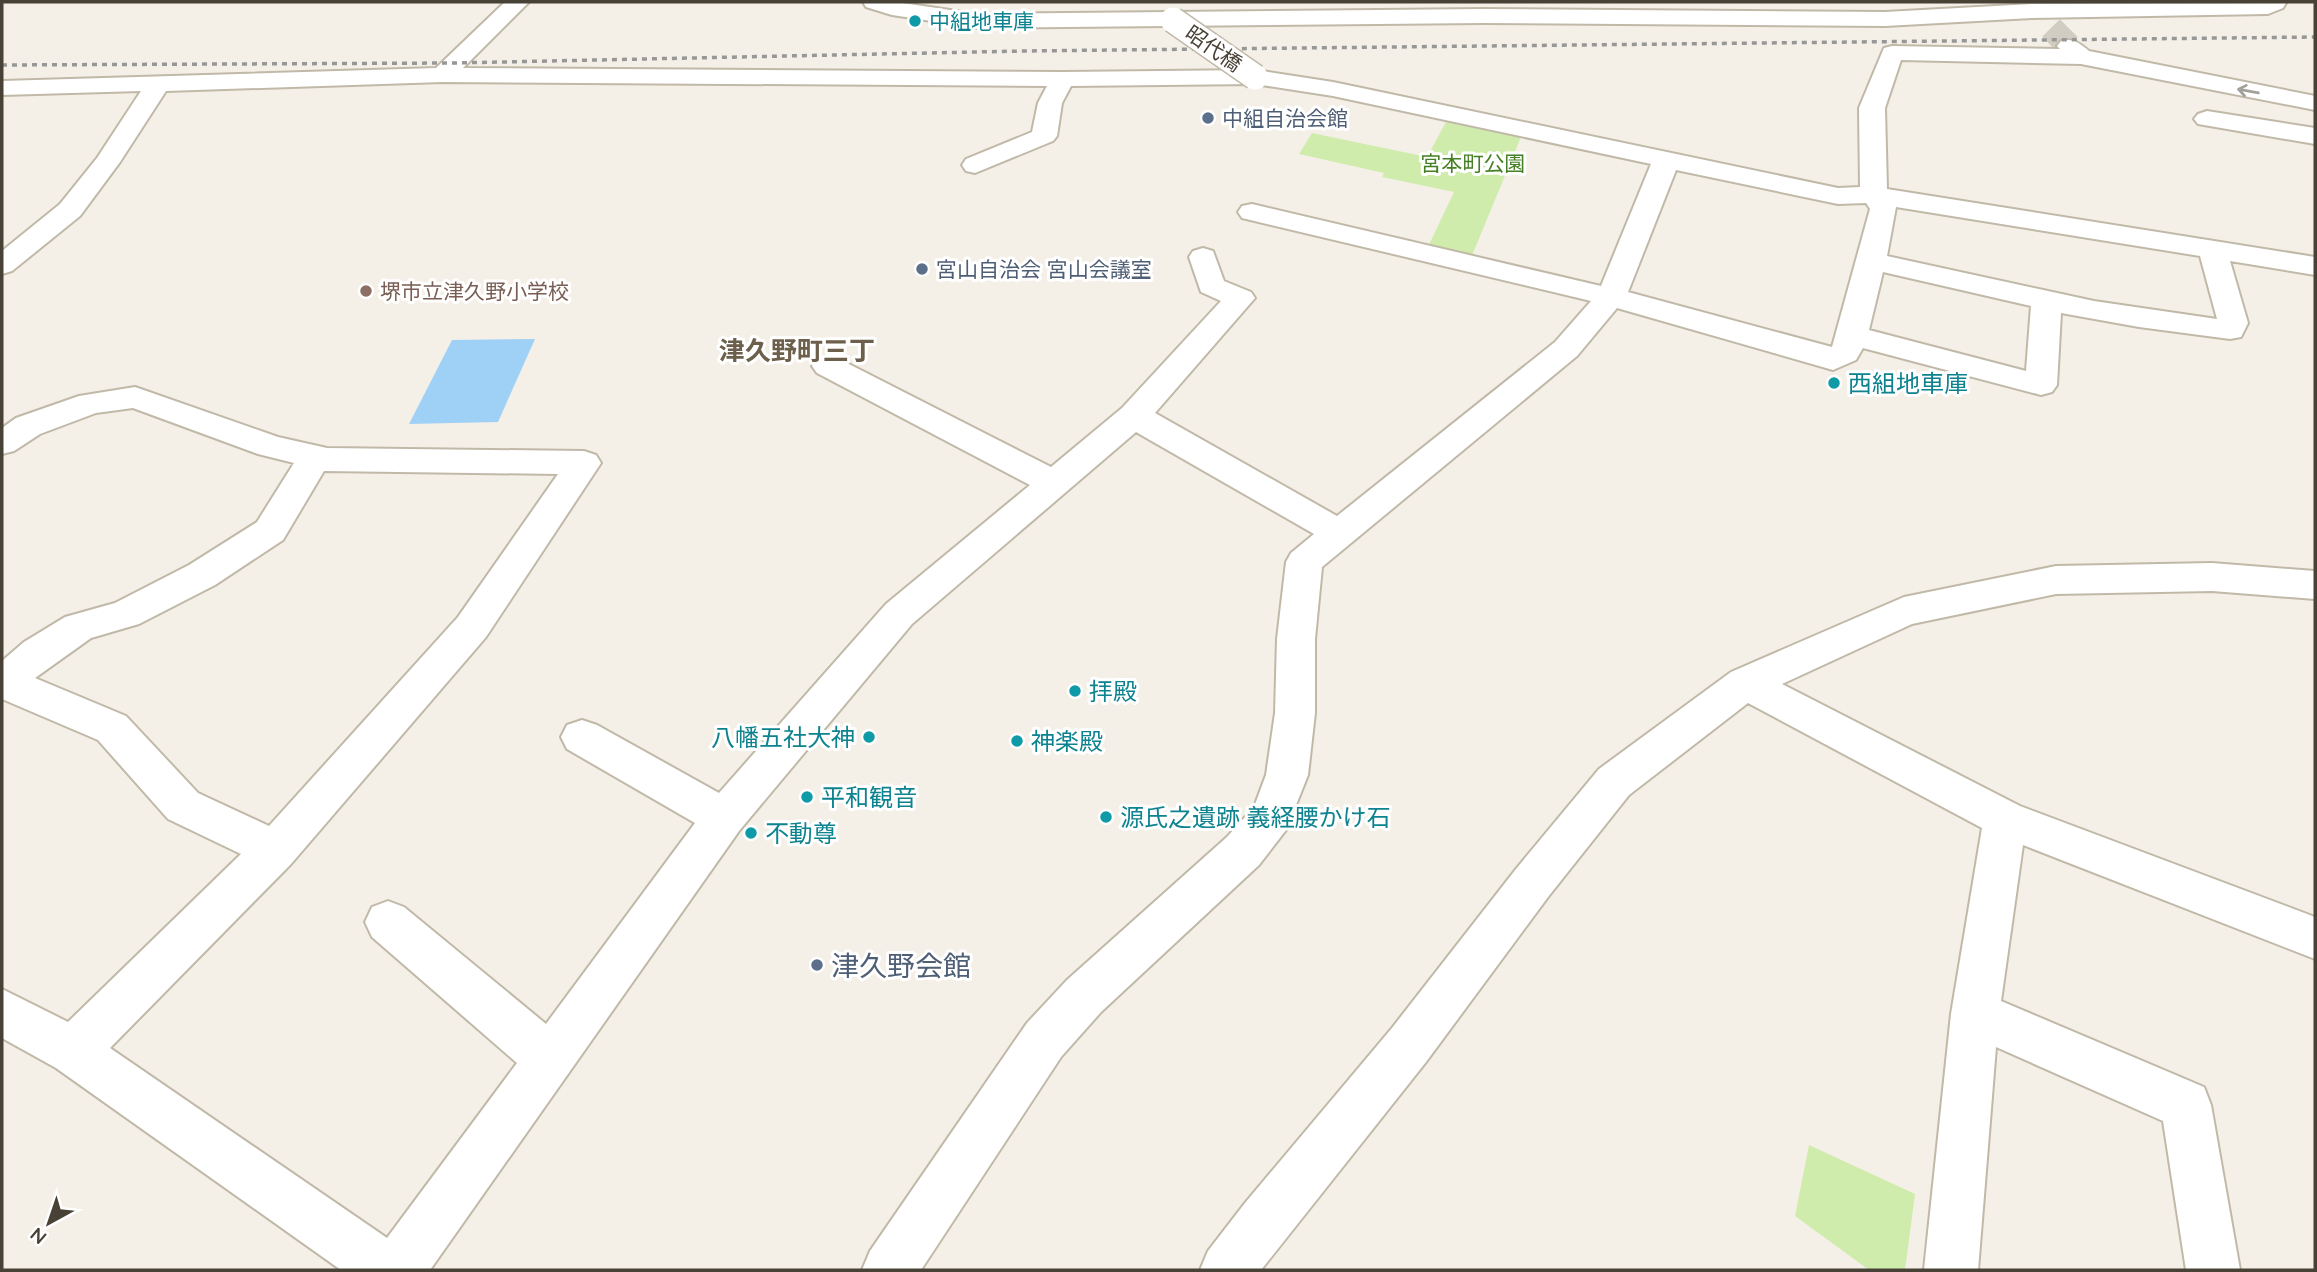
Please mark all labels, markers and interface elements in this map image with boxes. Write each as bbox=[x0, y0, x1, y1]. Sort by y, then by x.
place label: 中組地車庫 bbox=[929, 8, 1034, 34]
marker: 中組地車庫 bbox=[907, 13, 923, 29]
street label: 昭代橋 bbox=[1181, 19, 1247, 77]
one-way arrow bbox=[2237, 84, 2260, 97]
place label: 中組自治会館 bbox=[1222, 105, 1348, 131]
marker: 中組自治会館 bbox=[1200, 110, 1216, 126]
park label: 宮本町公園 bbox=[1421, 150, 1526, 176]
place label: 宮山自治会 宮山会議室 bbox=[936, 256, 1152, 282]
marker: 宮山自治会 宮山会議室 bbox=[914, 261, 930, 277]
place label: 堺市立津久野小学校 bbox=[380, 278, 569, 304]
marker: 堺市立津久野小学校 bbox=[358, 283, 374, 299]
district label: 津久野町三丁 bbox=[719, 334, 875, 367]
place label: 西組地車庫 bbox=[1848, 368, 1968, 398]
marker: 西組地車庫 bbox=[1826, 375, 1842, 391]
place label: 拝殿 bbox=[1089, 676, 1137, 706]
marker: 拝殿 bbox=[1067, 683, 1083, 699]
place label: 八幡五社大神 bbox=[711, 722, 855, 752]
place label: 神楽殿 bbox=[1031, 726, 1103, 756]
marker: 八幡五社大神 bbox=[861, 729, 877, 745]
marker: 神楽殿 bbox=[1009, 733, 1025, 749]
place label: 平和観音 bbox=[821, 782, 917, 812]
marker: 平和観音 bbox=[799, 789, 815, 805]
place label: 源氏之遺跡 義経腰かけ石 bbox=[1120, 802, 1391, 832]
marker: 源氏之遺跡 義経腰かけ石 bbox=[1098, 809, 1114, 825]
place label: 不動尊 bbox=[765, 818, 837, 848]
marker: 不動尊 bbox=[743, 825, 759, 841]
place label: 津久野会館 bbox=[831, 948, 971, 983]
marker: 津久野会館 bbox=[809, 957, 825, 973]
north arrow bbox=[14, 1188, 84, 1258]
text: N bbox=[25, 1222, 51, 1250]

